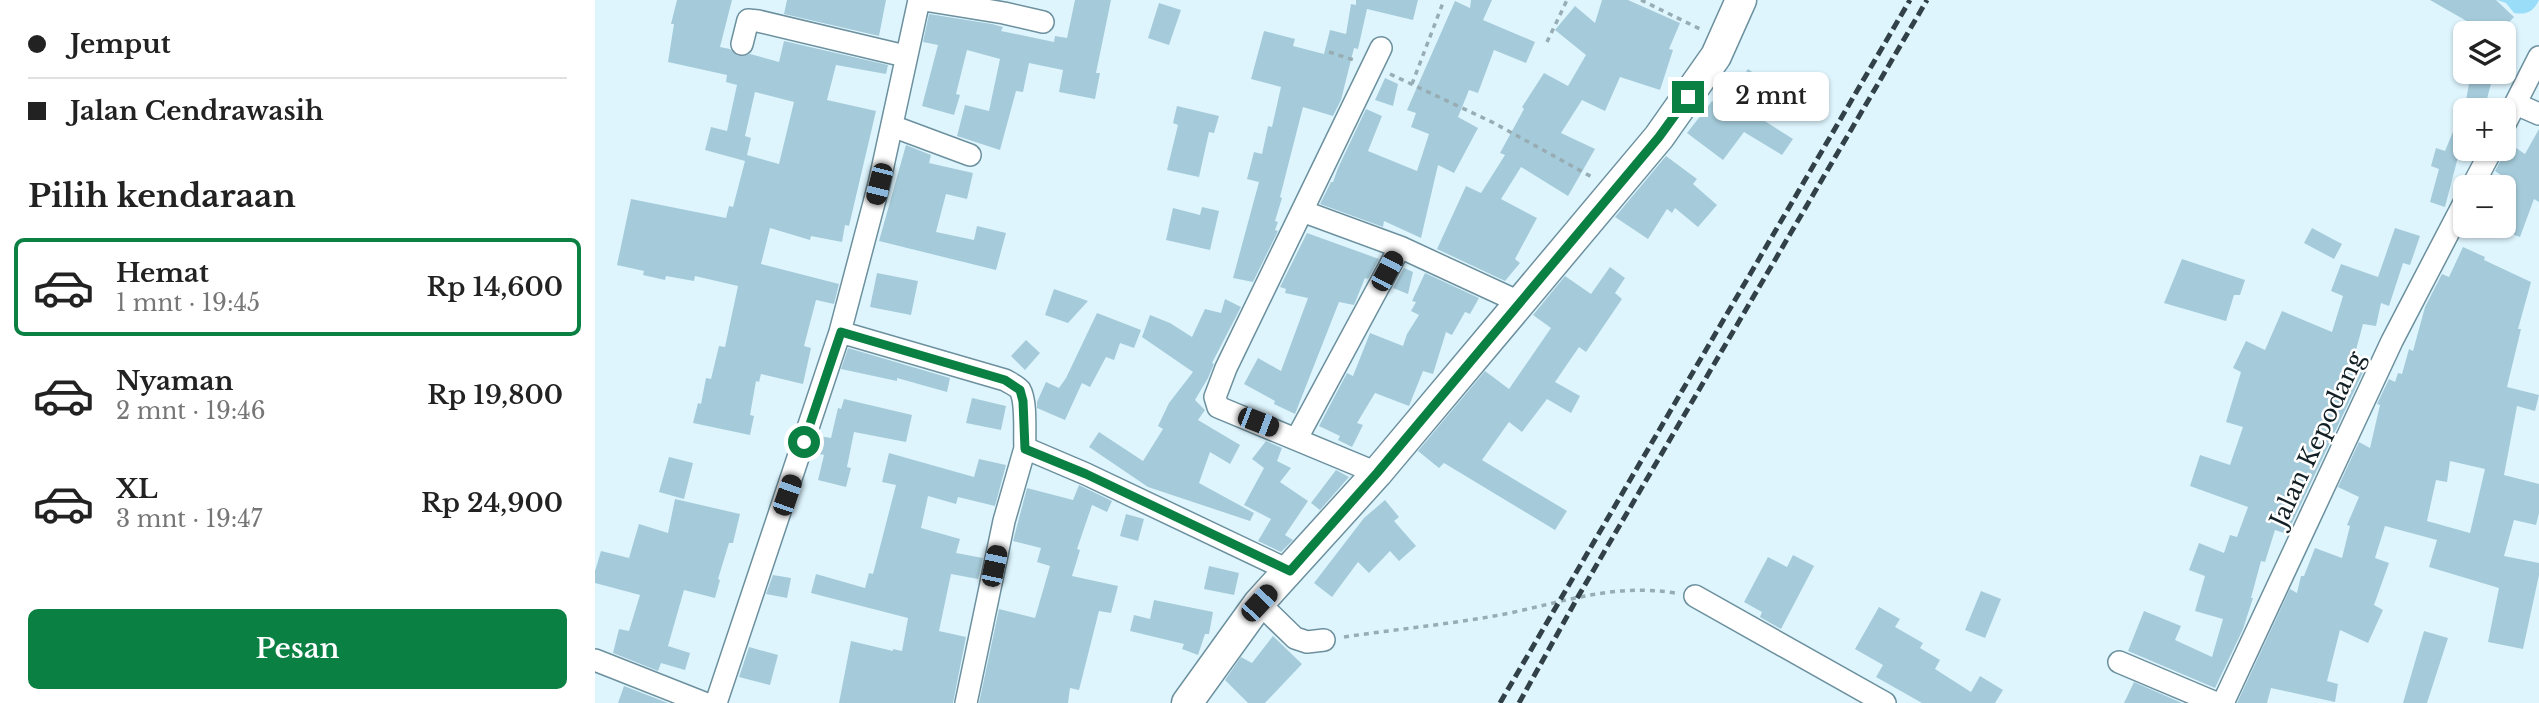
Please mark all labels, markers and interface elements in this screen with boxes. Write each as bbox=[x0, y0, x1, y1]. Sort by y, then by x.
map controls bbox=[2453, 21, 2516, 238]
button: layers bbox=[2453, 21, 2516, 84]
text: Jemput bbox=[70, 28, 171, 60]
callout: 2 mnt bbox=[1713, 72, 1828, 122]
route end bbox=[1672, 81, 1704, 113]
text: 2 mnt bbox=[1735, 82, 1807, 110]
text: Jalan Cendrawasih bbox=[70, 95, 323, 127]
button: + bbox=[2453, 98, 2516, 161]
car bbox=[864, 161, 895, 207]
button: − bbox=[2453, 175, 2516, 238]
text: Pilih kendaraan bbox=[28, 176, 296, 216]
car bbox=[1368, 248, 1407, 294]
icon: car bbox=[32, 256, 95, 319]
text: Hemat bbox=[116, 257, 209, 289]
text: Rp 14,600 bbox=[427, 271, 563, 303]
text: 1 mnt · 19:45 bbox=[116, 289, 260, 317]
street label: Jalan Kepodang bbox=[2262, 346, 2371, 534]
icon: car bbox=[32, 364, 95, 427]
text: Nyaman bbox=[116, 365, 233, 397]
text: Rp 19,800 bbox=[427, 379, 563, 411]
text: 2 mnt · 19:46 bbox=[116, 397, 266, 425]
car bbox=[1235, 405, 1282, 439]
route start bbox=[788, 426, 820, 458]
icon: car bbox=[32, 472, 95, 535]
car bbox=[771, 472, 804, 518]
text: XL bbox=[116, 473, 158, 505]
text: Rp 24,900 bbox=[421, 487, 563, 519]
text: 3 mnt · 19:47 bbox=[116, 505, 262, 533]
car bbox=[980, 543, 1009, 589]
car bbox=[1237, 580, 1282, 626]
button: Pesan bbox=[28, 609, 567, 689]

